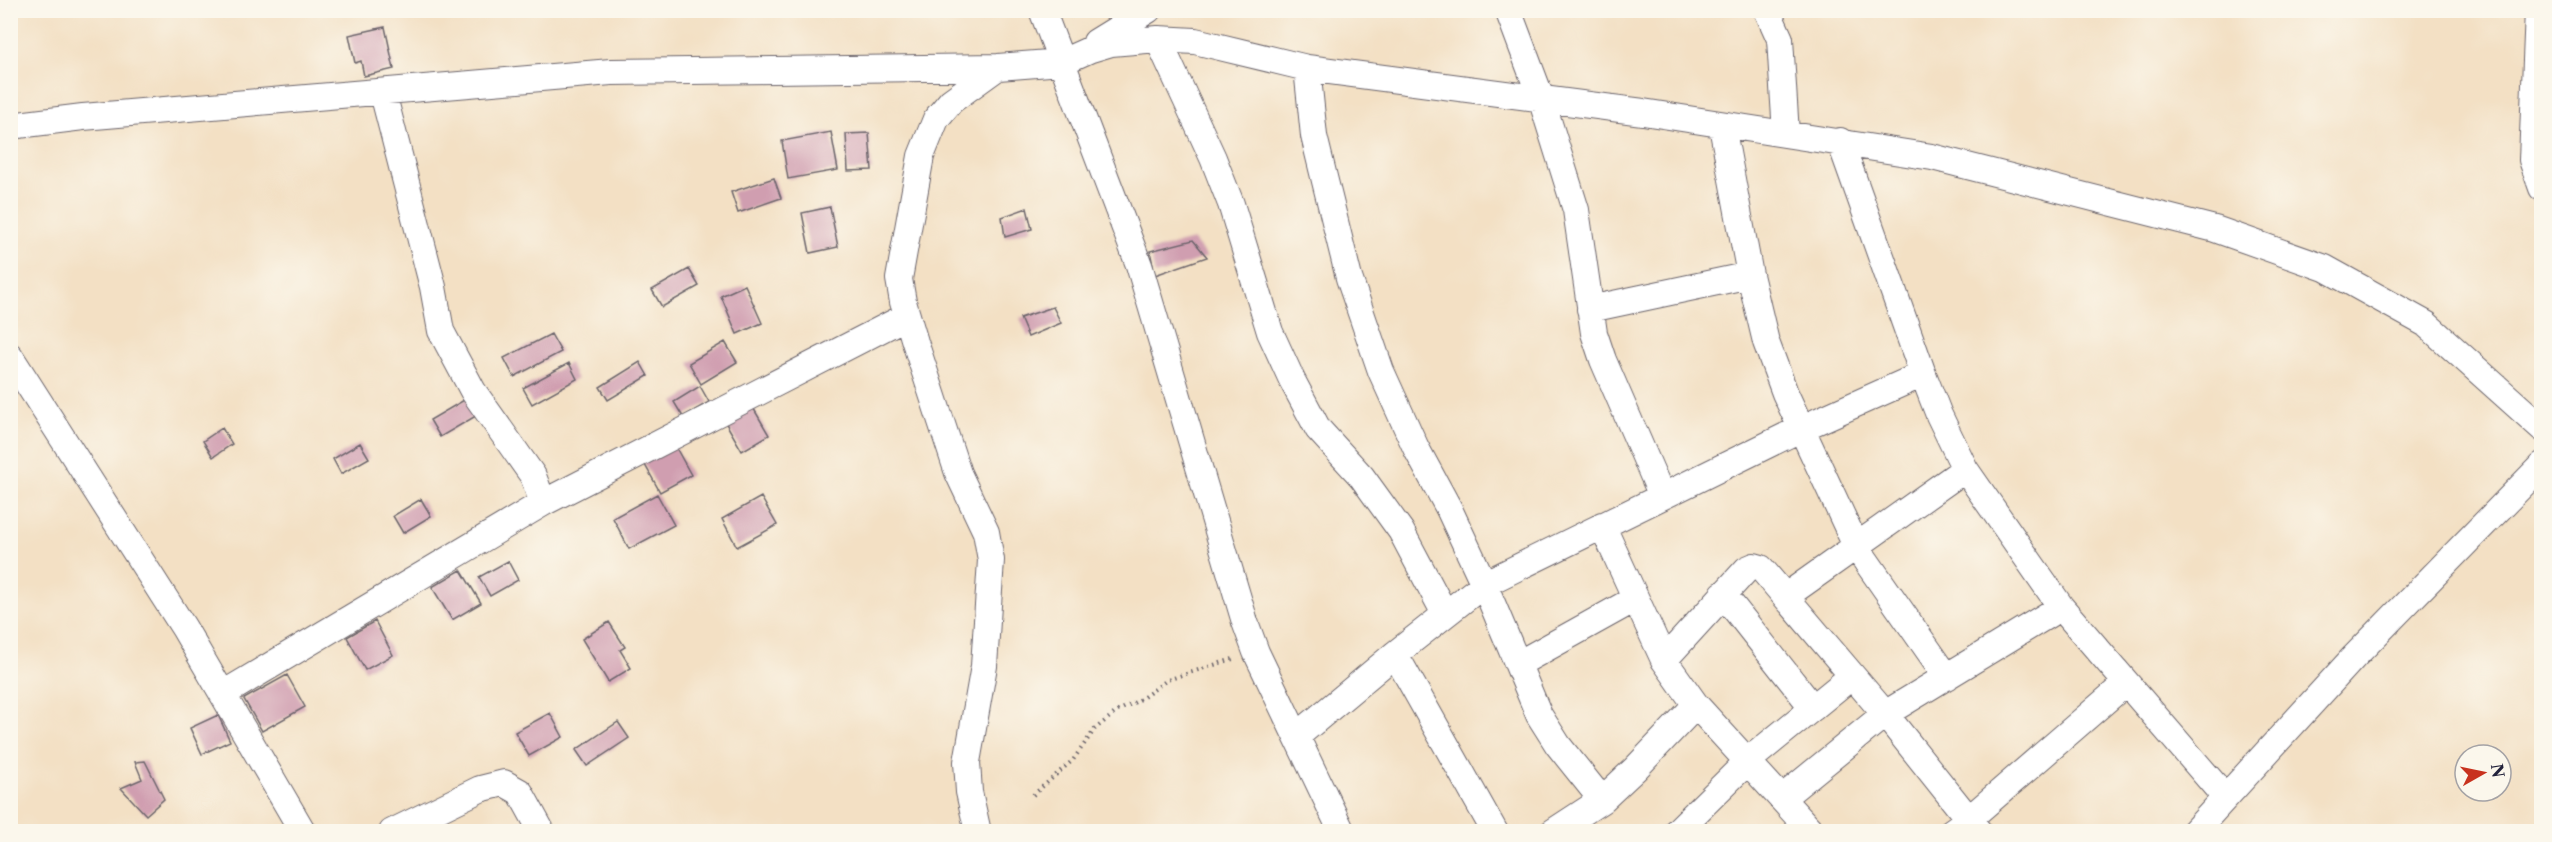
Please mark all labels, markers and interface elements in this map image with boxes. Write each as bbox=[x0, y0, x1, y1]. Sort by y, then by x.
north arrow bbox=[2453, 743, 2513, 803]
text: N bbox=[2487, 762, 2509, 779]

